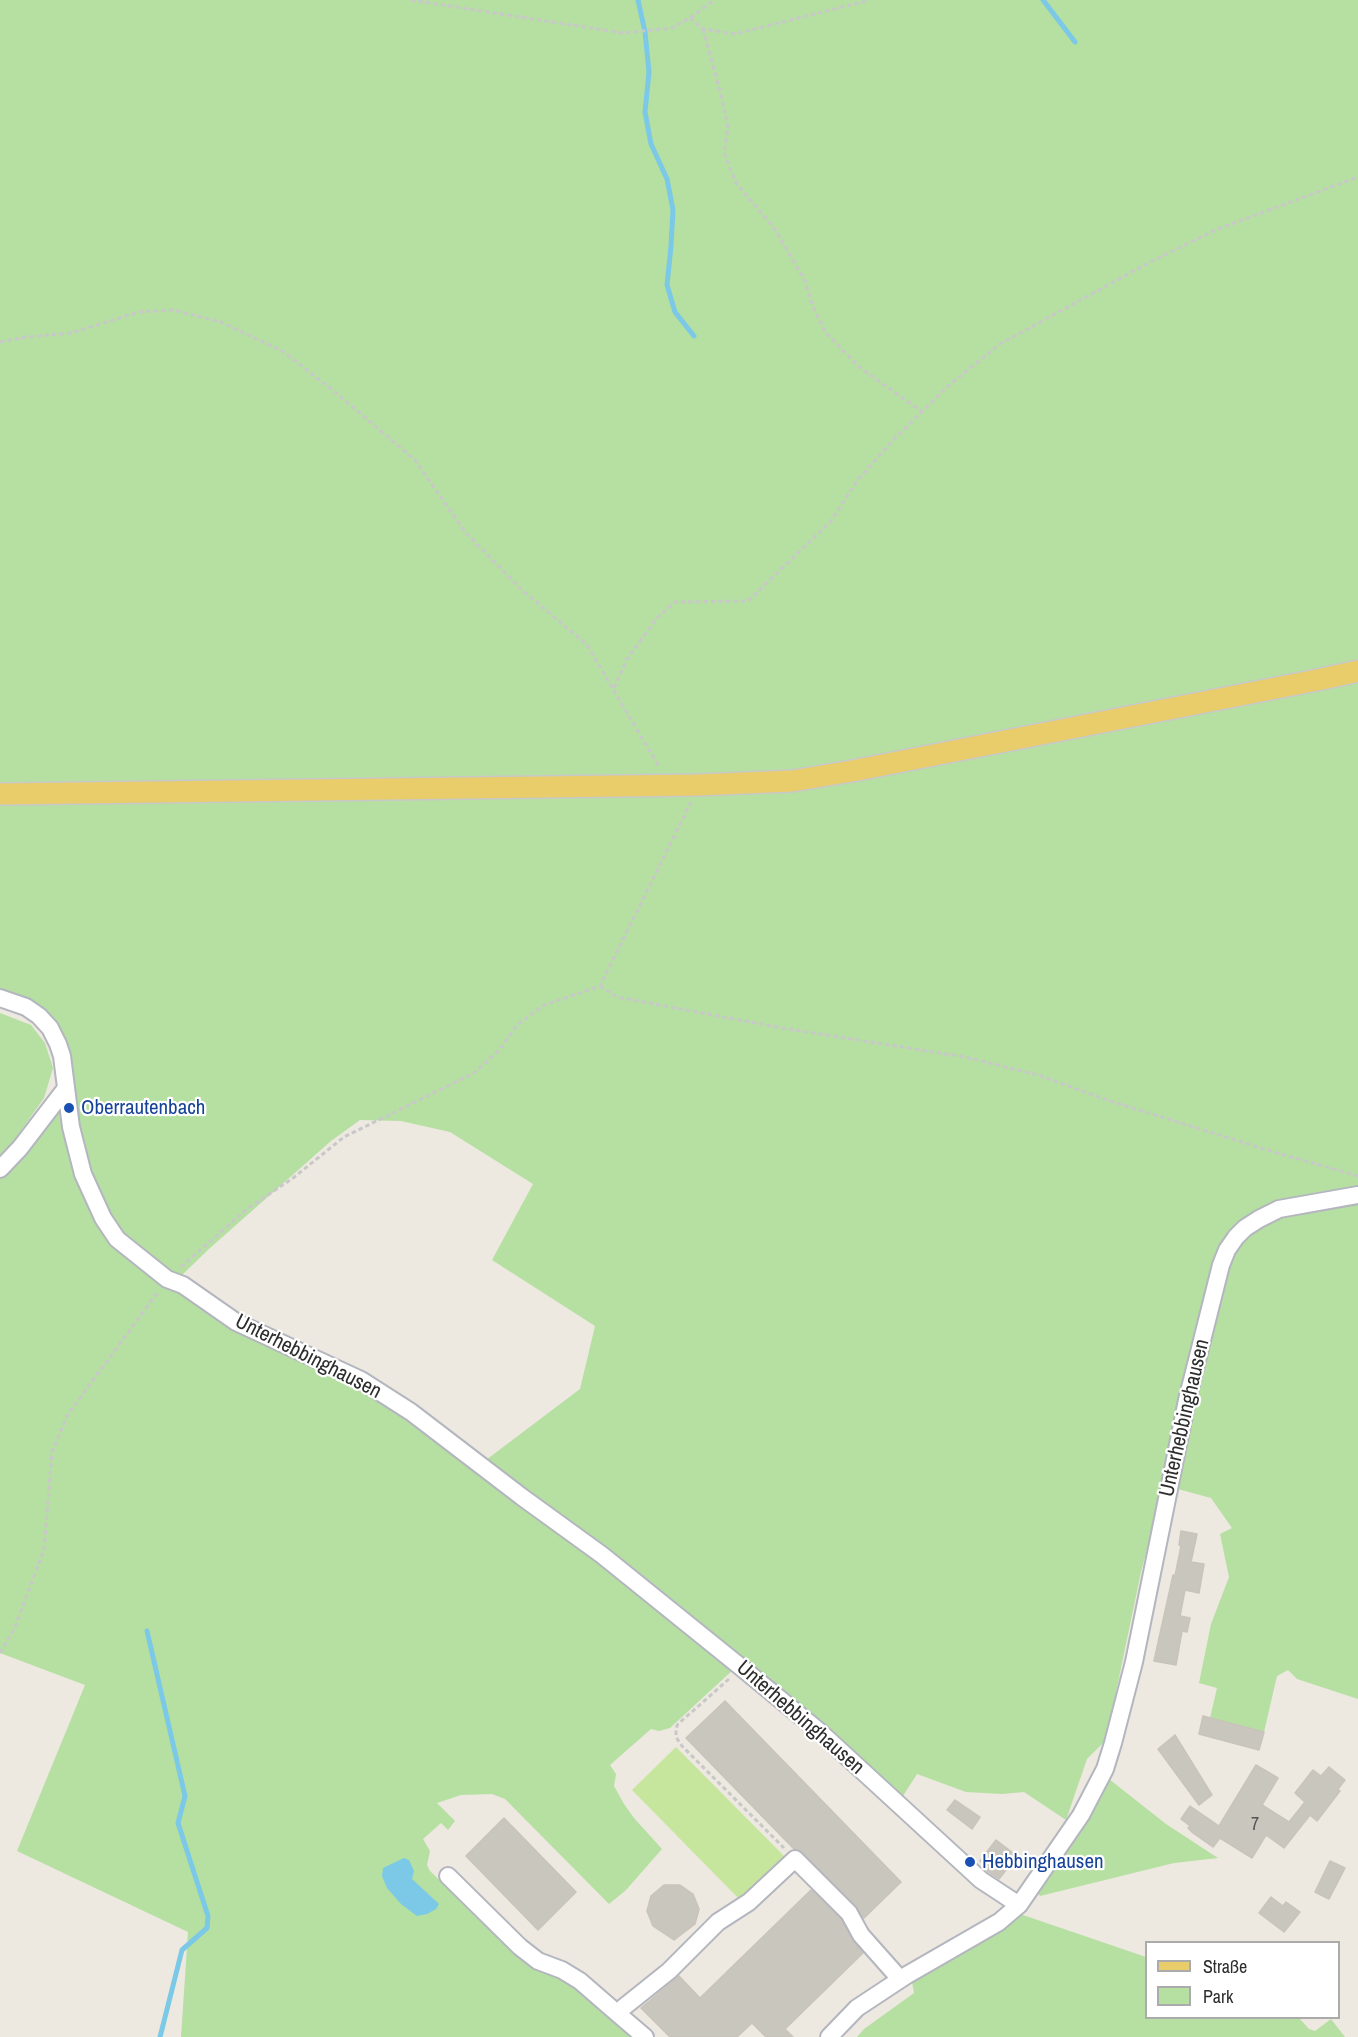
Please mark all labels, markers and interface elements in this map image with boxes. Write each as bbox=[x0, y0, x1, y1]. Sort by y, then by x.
place label: Oberrautenbach bbox=[81, 1095, 205, 1121]
marker: Oberrautenbach bbox=[62, 1101, 76, 1115]
street label: Unterhebbinghausen bbox=[231, 1309, 385, 1405]
street label: Unterhebbinghausen bbox=[1155, 1337, 1215, 1499]
street label: Unterhebbinghausen bbox=[731, 1656, 869, 1780]
house number: 7 bbox=[1251, 1814, 1259, 1836]
place label: Hebbinghausen bbox=[982, 1849, 1104, 1875]
marker: Hebbinghausen bbox=[963, 1855, 977, 1869]
legend bbox=[1145, 1941, 1340, 2019]
text: Straße bbox=[1203, 1954, 1247, 1979]
text: Park bbox=[1203, 1984, 1233, 2009]

